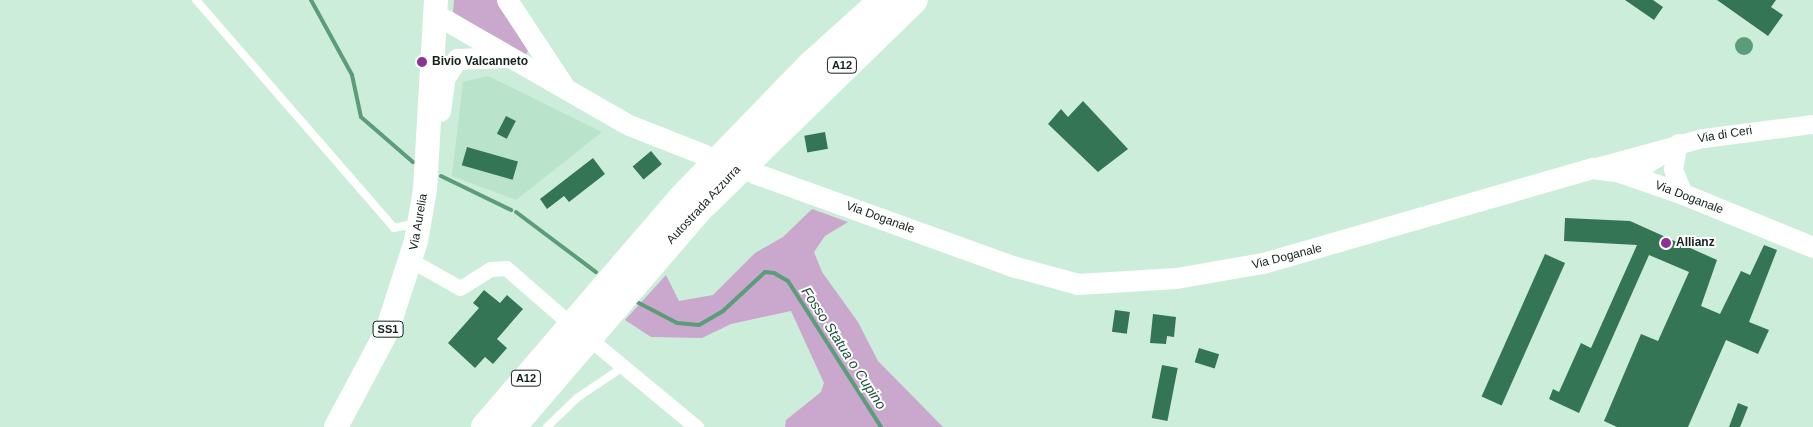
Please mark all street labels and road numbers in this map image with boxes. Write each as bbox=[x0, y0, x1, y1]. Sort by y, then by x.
road number: A12 bbox=[826, 56, 858, 74]
street label: Via di Ceri bbox=[1697, 124, 1753, 146]
street label: Autostrada Azzurra bbox=[664, 163, 744, 247]
street label: Via Doganale bbox=[1653, 178, 1725, 218]
street label: Via Aurelia bbox=[407, 192, 431, 252]
street label: Via Doganale bbox=[844, 199, 916, 237]
street label: Via Doganale bbox=[1250, 241, 1324, 273]
road number: SS1 bbox=[372, 320, 404, 338]
road number: A12 bbox=[510, 369, 542, 386]

